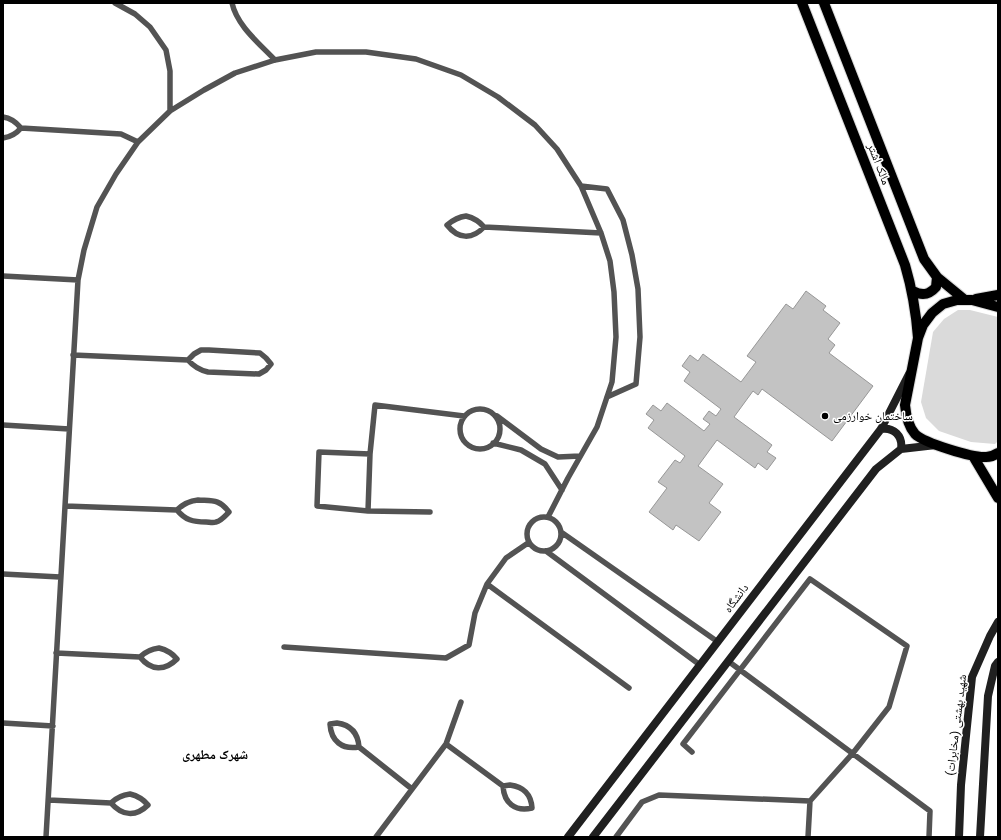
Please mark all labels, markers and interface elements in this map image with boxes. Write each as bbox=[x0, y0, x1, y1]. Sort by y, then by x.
street label: مالک اشتر bbox=[864, 140, 893, 187]
place label: ساختمان خوارزمی bbox=[833, 409, 913, 423]
marker: ساختمان خوارزمی bbox=[820, 411, 830, 421]
street label: دانشگاه bbox=[721, 581, 751, 615]
street label: شهید بهشتی (مخابرات) bbox=[943, 673, 970, 776]
district label: شهرک مطهری bbox=[182, 747, 248, 762]

